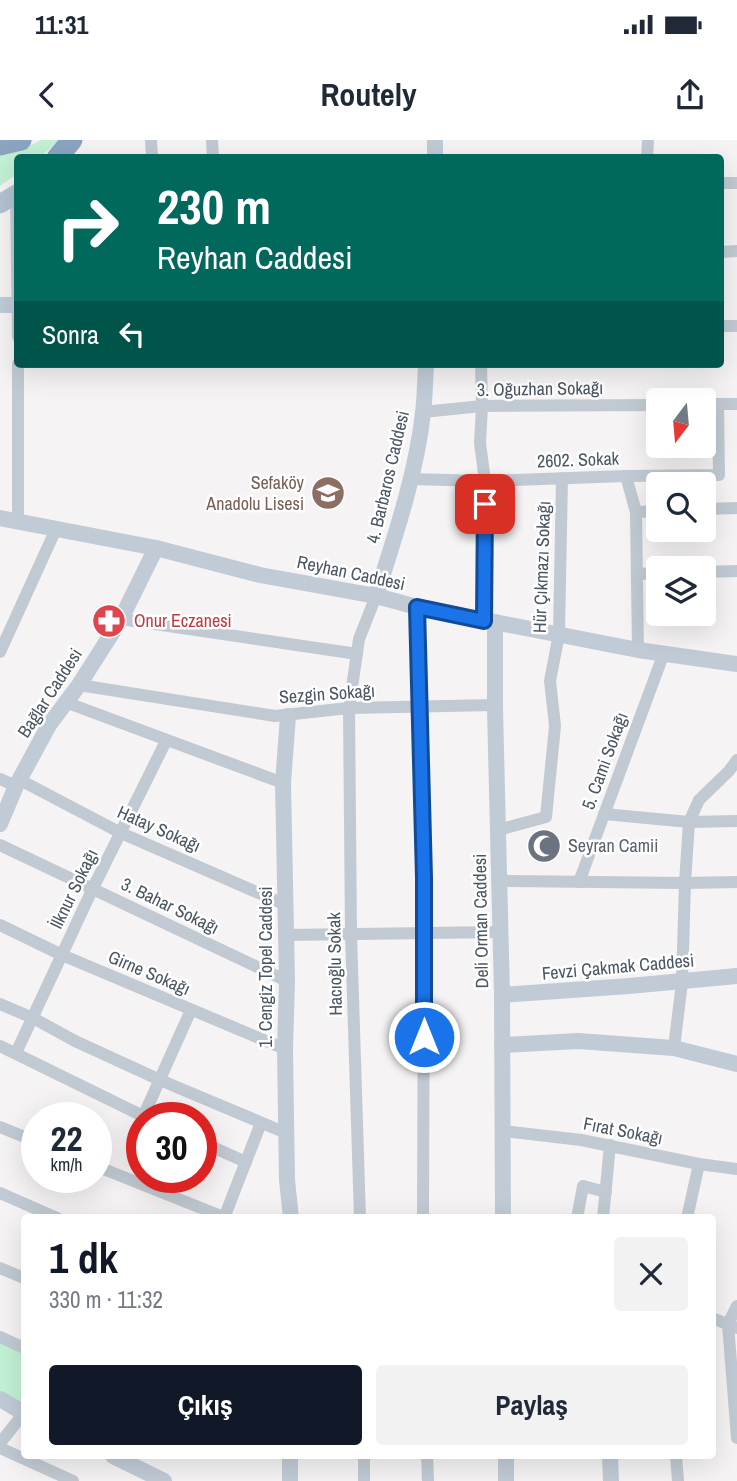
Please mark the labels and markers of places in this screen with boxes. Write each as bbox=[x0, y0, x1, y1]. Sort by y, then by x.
place label: Sefaköy Anadolu Lisesi bbox=[205, 470, 305, 516]
school or university icon: Sefaköy Anadolu Lisesi bbox=[309, 474, 347, 512]
pin bbox=[455, 474, 515, 534]
pharmacy icon: Onur Eczanesi bbox=[90, 602, 128, 640]
place label: Onur Eczanesi bbox=[134, 608, 232, 633]
mosque icon: Seyran Camii bbox=[525, 827, 563, 865]
place label: Seyran Camii bbox=[568, 833, 658, 858]

